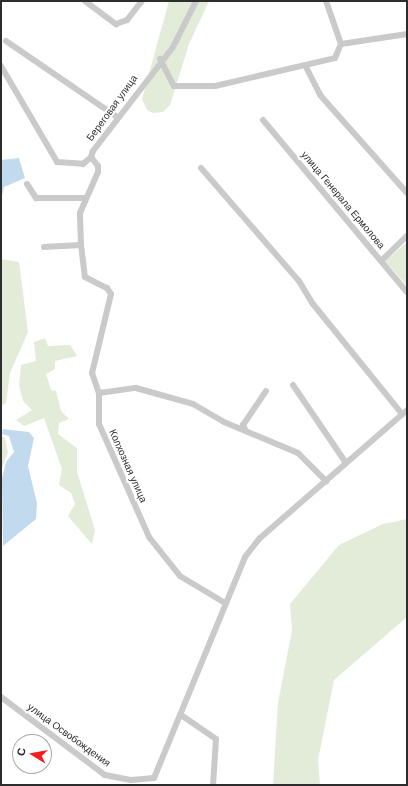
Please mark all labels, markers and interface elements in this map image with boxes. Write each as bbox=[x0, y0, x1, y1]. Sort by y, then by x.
street label: Береговая улица bbox=[84, 73, 140, 143]
street label: улица Генерала Ермолова bbox=[299, 149, 387, 251]
street label: Колхозная улица bbox=[107, 428, 149, 504]
street label: улица Освобождения bbox=[25, 701, 113, 769]
north arrow bbox=[12, 734, 52, 774]
text: С bbox=[15, 747, 28, 757]

